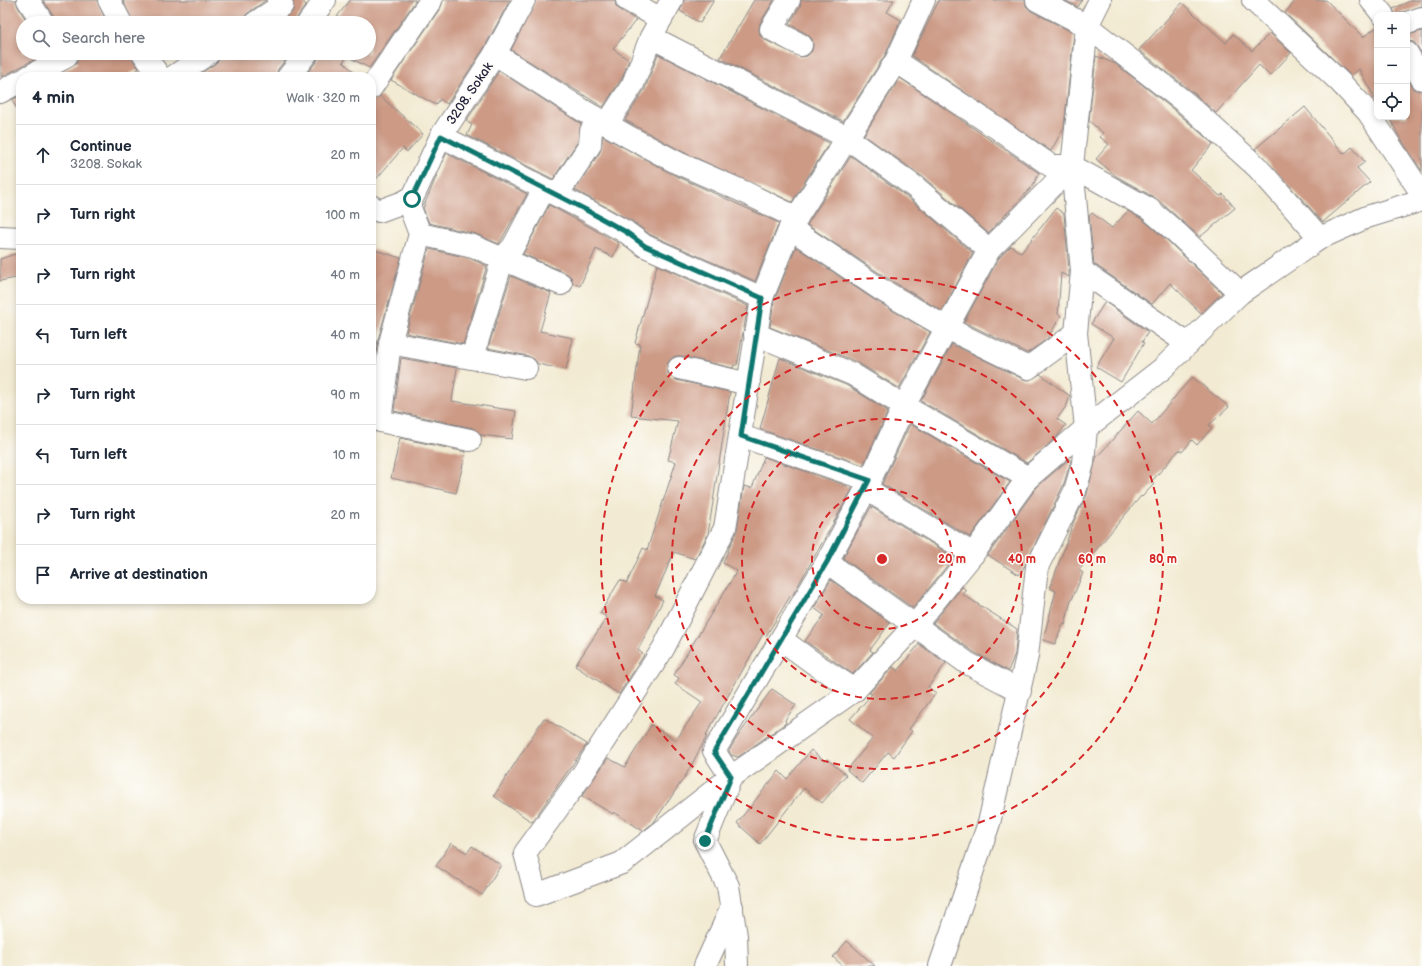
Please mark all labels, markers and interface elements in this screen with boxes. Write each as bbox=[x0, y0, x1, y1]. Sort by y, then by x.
map controls bbox=[1374, 12, 1410, 120]
button: + bbox=[1374, 12, 1410, 48]
search box bbox=[16, 16, 376, 60]
icon: search bbox=[30, 27, 52, 49]
text: Search here bbox=[62, 29, 145, 48]
button: − bbox=[1374, 48, 1410, 84]
street label: 3208. Sokak bbox=[443, 59, 497, 128]
button: locate bbox=[1374, 84, 1410, 120]
text: 4 min bbox=[32, 88, 75, 108]
text: Walk · 320 m bbox=[286, 90, 360, 106]
text: Continue bbox=[70, 137, 132, 156]
icon: ahead bbox=[32, 144, 54, 166]
text: 20 m bbox=[330, 147, 360, 163]
text: 3208. Sokak bbox=[70, 156, 142, 172]
route start bbox=[403, 190, 421, 208]
icon: right bbox=[32, 204, 54, 226]
text: Turn right bbox=[70, 205, 135, 224]
text: 100 m bbox=[325, 207, 360, 223]
icon: right bbox=[32, 264, 54, 286]
text: Turn right bbox=[70, 265, 135, 284]
text: 40 m bbox=[330, 267, 360, 283]
icon: left bbox=[32, 324, 54, 346]
text: Turn left bbox=[70, 325, 127, 344]
text: 40 m bbox=[330, 327, 360, 343]
icon: right bbox=[32, 384, 54, 406]
text: Turn right bbox=[70, 385, 135, 404]
text: 90 m bbox=[331, 387, 360, 403]
icon: left bbox=[32, 444, 54, 466]
text: Turn left bbox=[70, 445, 127, 464]
text: 10 m bbox=[333, 447, 360, 463]
icon: right bbox=[32, 504, 54, 526]
text: Turn right bbox=[70, 505, 135, 524]
text: 20 m bbox=[330, 507, 360, 523]
centre of rings bbox=[875, 552, 889, 566]
text: 20 m bbox=[938, 552, 966, 567]
text: 40 m bbox=[1008, 552, 1036, 567]
text: 60 m bbox=[1078, 552, 1106, 567]
text: 80 m bbox=[1149, 552, 1177, 567]
icon: arrive bbox=[32, 564, 54, 586]
text: Arrive at destination bbox=[70, 565, 208, 584]
route end bbox=[696, 832, 714, 850]

